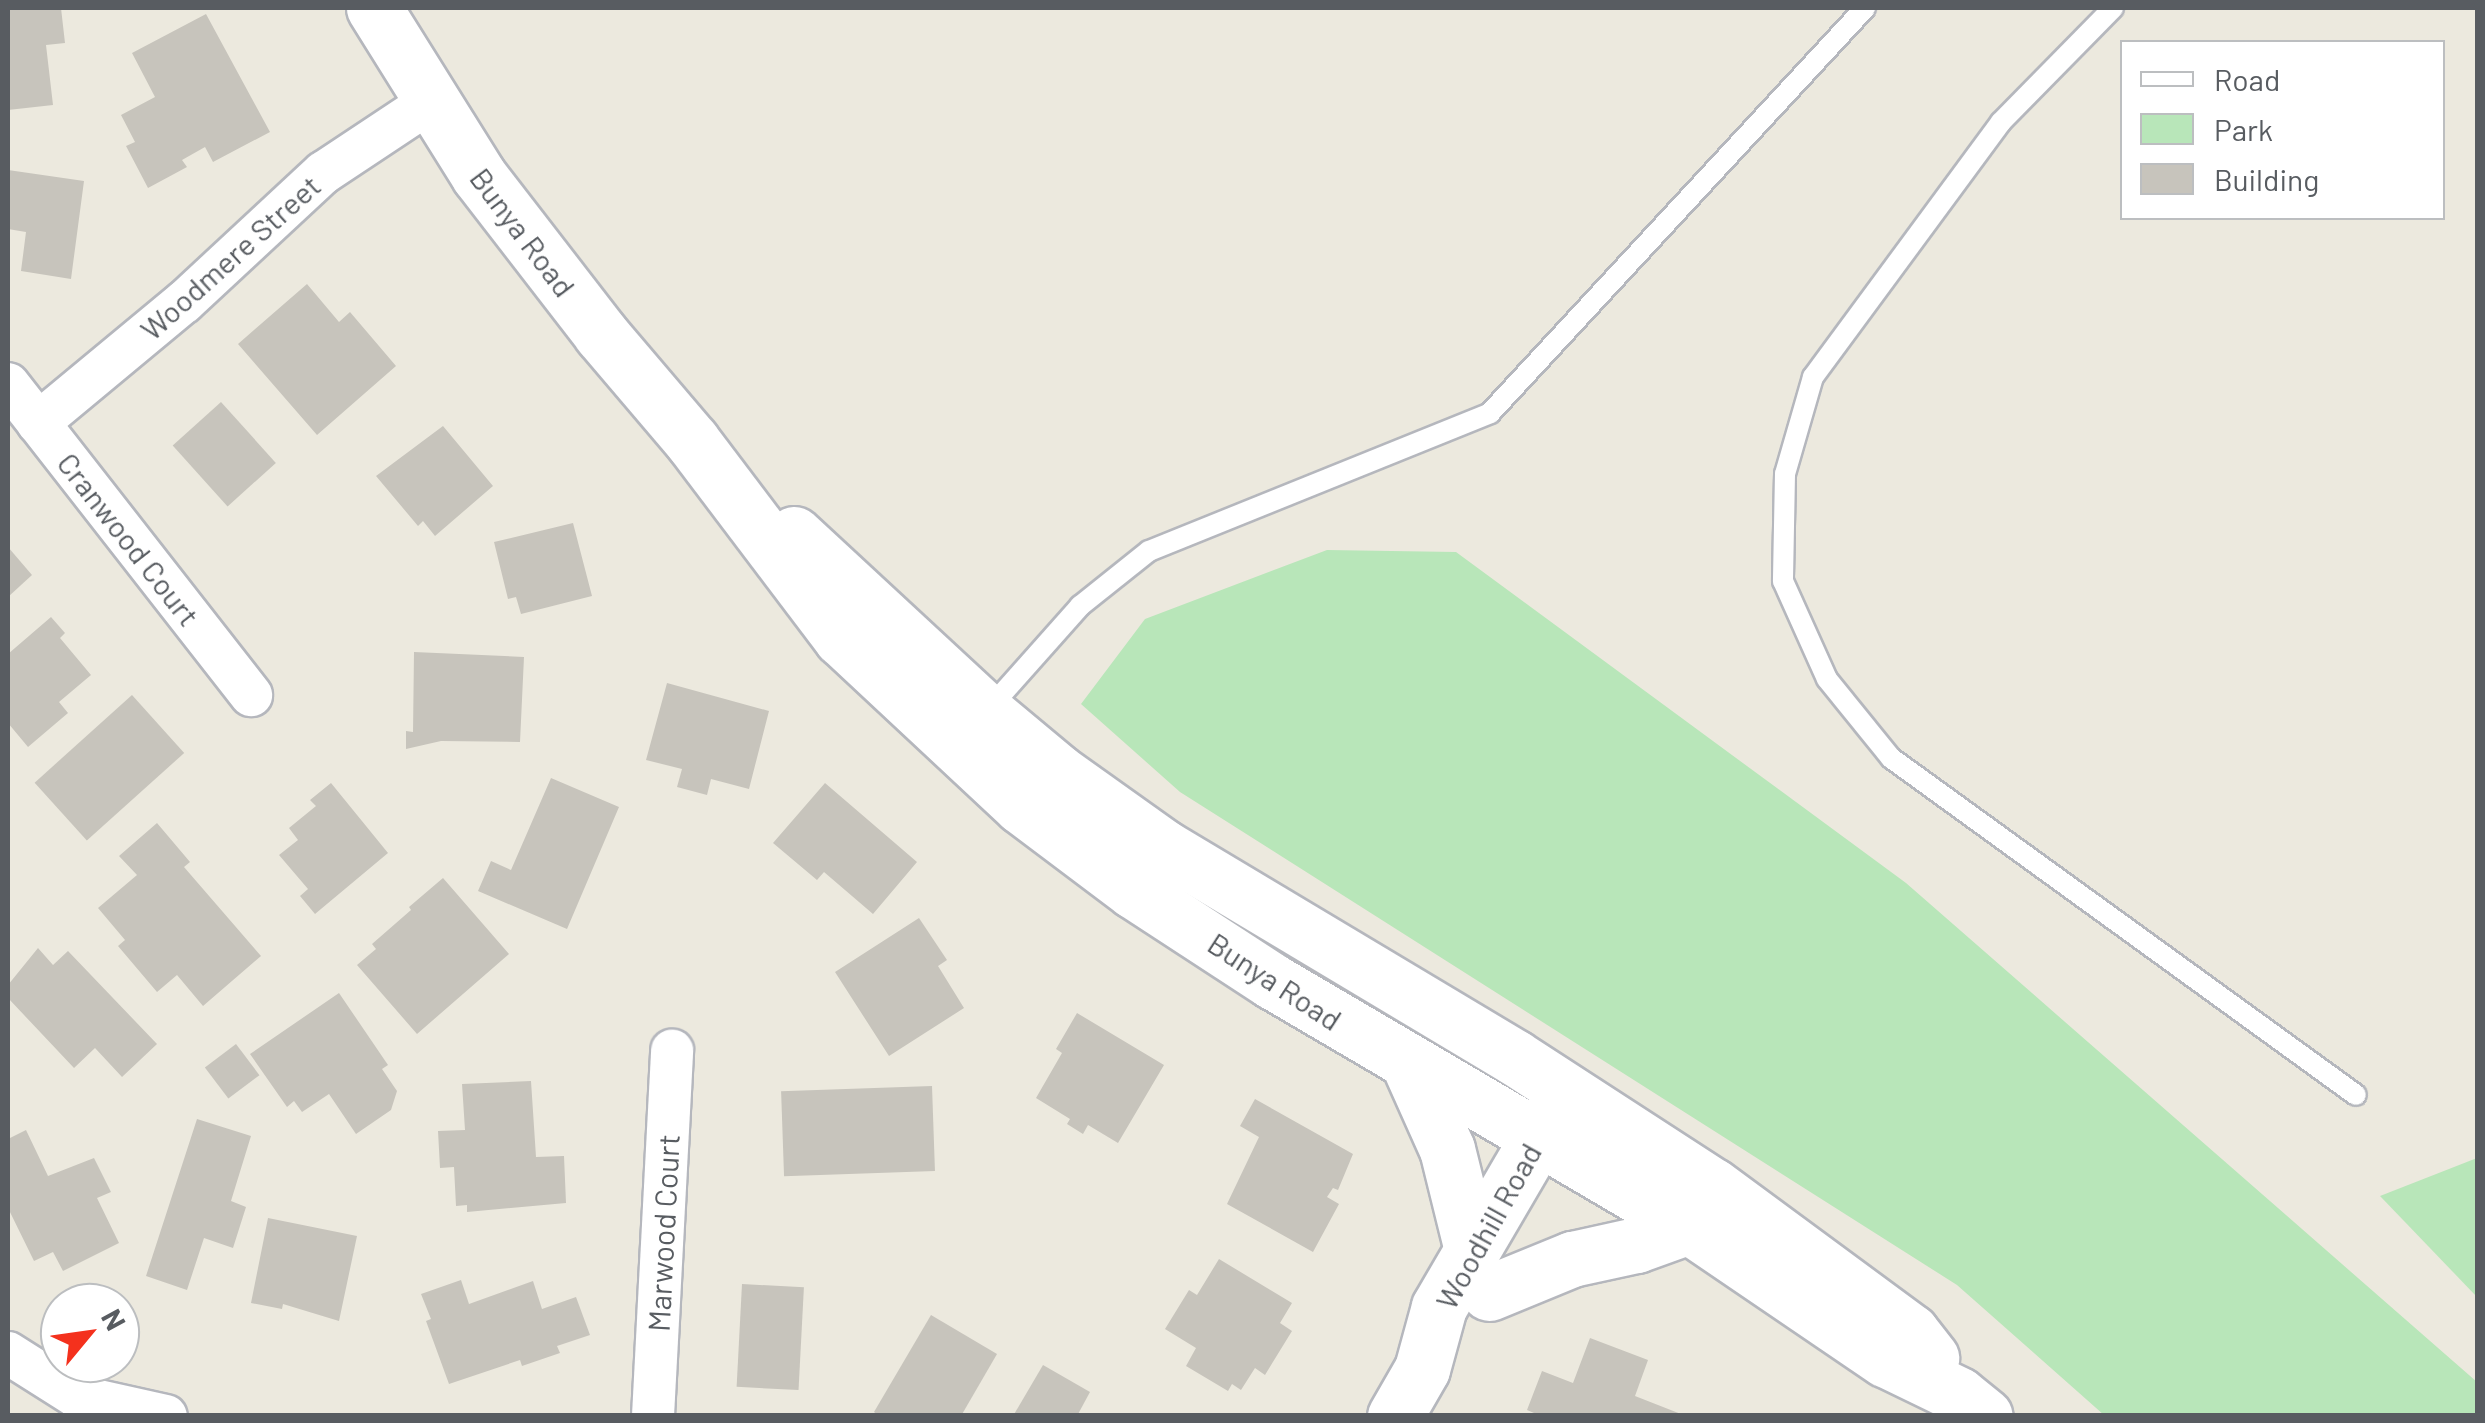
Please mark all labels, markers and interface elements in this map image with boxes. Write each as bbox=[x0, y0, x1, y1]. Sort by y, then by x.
legend bbox=[2120, 40, 2445, 220]
text: Road bbox=[2214, 61, 2280, 97]
text: Park bbox=[2214, 111, 2273, 147]
street label: Bunya Road bbox=[463, 161, 583, 303]
text: Building bbox=[2214, 161, 2319, 197]
street label: Woodmere Street bbox=[133, 167, 327, 347]
street label: Cranwood Court bbox=[50, 445, 208, 633]
street label: Bunya Road bbox=[1202, 925, 1348, 1037]
street label: Marwood Court bbox=[640, 1133, 686, 1333]
street label: Woodhill Road bbox=[1428, 1137, 1548, 1315]
north arrow bbox=[40, 1283, 140, 1383]
text: N bbox=[95, 1303, 134, 1336]

